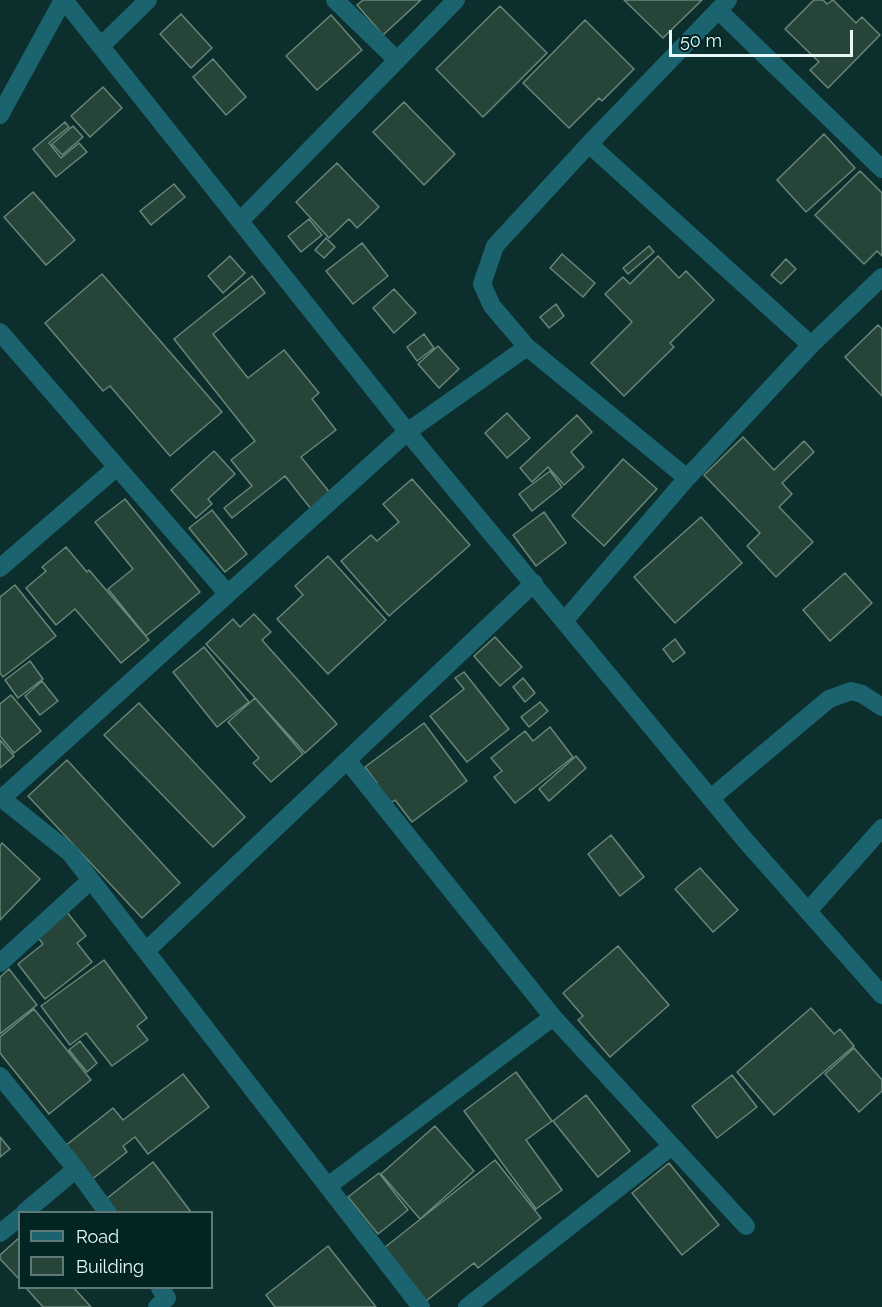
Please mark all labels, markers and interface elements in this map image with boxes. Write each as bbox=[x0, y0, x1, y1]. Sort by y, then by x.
scale bar bbox=[672, 18, 856, 56]
text: 50 m bbox=[680, 30, 722, 51]
legend bbox=[18, 1211, 213, 1289]
text: Road bbox=[76, 1226, 119, 1247]
text: Building bbox=[76, 1256, 144, 1277]

